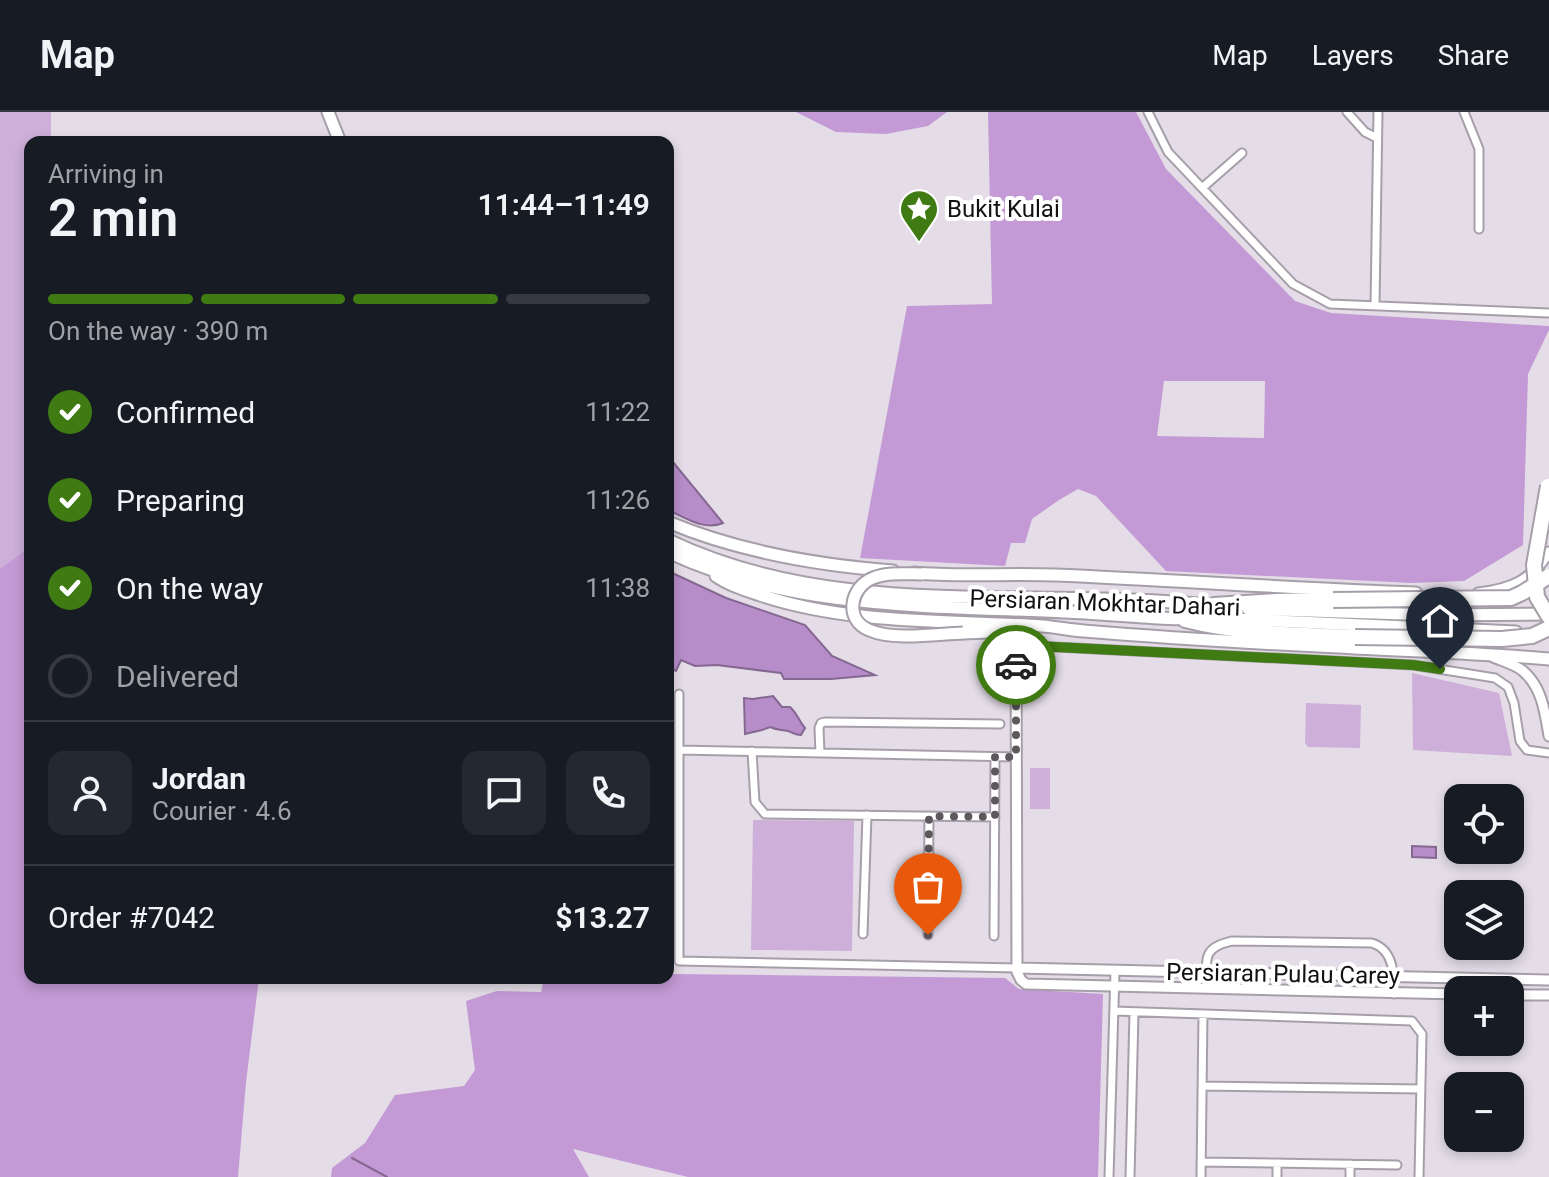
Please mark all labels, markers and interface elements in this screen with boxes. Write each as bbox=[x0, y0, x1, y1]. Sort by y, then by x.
text: Map bbox=[40, 33, 115, 77]
text: Map bbox=[1212, 39, 1268, 72]
text: Layers bbox=[1312, 39, 1394, 72]
text: Share bbox=[1438, 39, 1509, 72]
text: Arriving in bbox=[48, 159, 164, 189]
text: 11:44–11:49 bbox=[477, 187, 650, 222]
text: 2 min bbox=[48, 188, 178, 249]
place icon: Bukit Kulai bbox=[898, 188, 940, 243]
place label: Bukit Kulai bbox=[947, 195, 1060, 223]
text: On the way · 390 m bbox=[48, 316, 268, 346]
icon: check bbox=[48, 390, 92, 434]
text: Confirmed bbox=[116, 395, 255, 430]
text: 11:22 bbox=[585, 397, 650, 427]
icon: check bbox=[48, 478, 92, 522]
text: Preparing bbox=[116, 483, 245, 518]
text: 11:26 bbox=[585, 485, 650, 515]
icon: check bbox=[48, 566, 92, 610]
text: On the way bbox=[116, 571, 263, 606]
text: 11:38 bbox=[585, 573, 650, 603]
street label: Persiaran Mokhtar Dahari bbox=[969, 584, 1241, 622]
pin bbox=[1406, 587, 1474, 669]
icon: home bbox=[1418, 599, 1462, 643]
courier bbox=[976, 625, 1056, 705]
icon: car bbox=[994, 643, 1038, 687]
text: Delivered bbox=[116, 659, 239, 694]
button: person bbox=[48, 751, 132, 835]
button: chat bbox=[462, 751, 546, 835]
button: phone bbox=[566, 751, 650, 835]
text: Jordan bbox=[152, 761, 246, 796]
map controls bbox=[1444, 784, 1524, 1152]
button: locate bbox=[1444, 784, 1524, 864]
text: Courier · 4.6 bbox=[152, 796, 292, 826]
pin bbox=[894, 853, 962, 935]
icon: bag bbox=[906, 865, 950, 909]
button: layers bbox=[1444, 880, 1524, 960]
text: Order #7042 bbox=[48, 900, 215, 935]
text: $13.27 bbox=[555, 900, 650, 935]
street label: Persiaran Pulau Carey bbox=[1166, 958, 1401, 990]
button: + bbox=[1444, 976, 1524, 1056]
button: − bbox=[1444, 1072, 1524, 1152]

